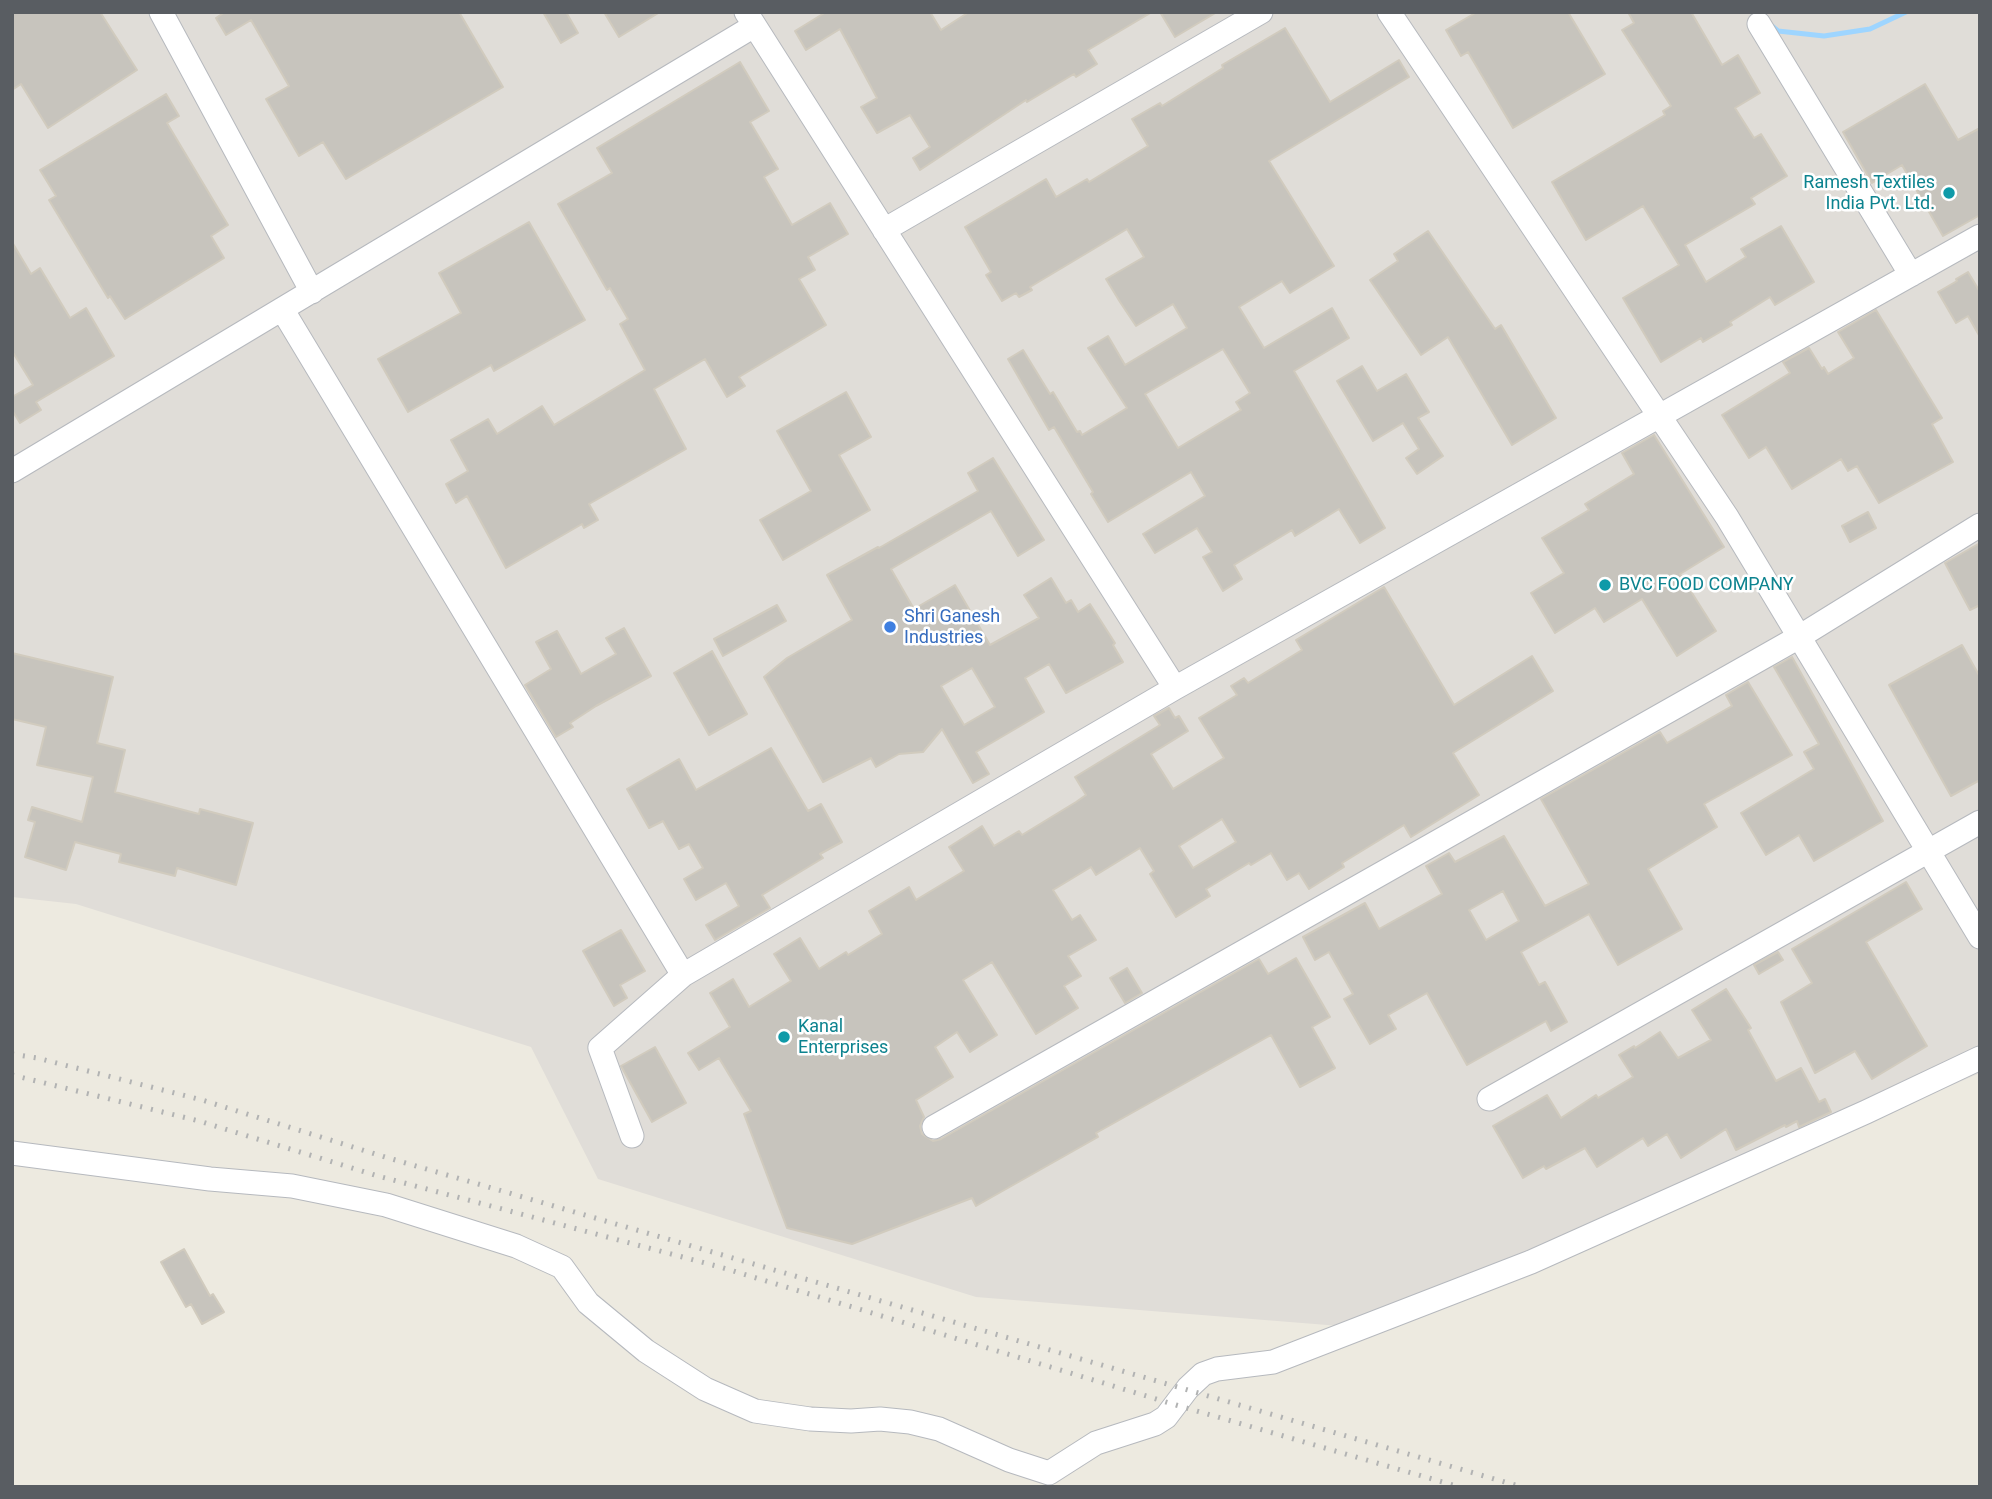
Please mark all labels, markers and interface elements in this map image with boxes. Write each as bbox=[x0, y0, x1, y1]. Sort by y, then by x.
place label: Ramesh Textiles India Pvt. Ltd. bbox=[1803, 172, 1935, 214]
marker: Ramesh Textiles India Pvt. Ltd. bbox=[1941, 185, 1957, 201]
place label: BVC FOOD COMPANY bbox=[1619, 574, 1794, 596]
marker: BVC FOOD COMPANY bbox=[1597, 577, 1613, 593]
place label: Shri Ganesh Industries bbox=[904, 606, 1000, 648]
marker: Shri Ganesh Industries bbox=[882, 619, 898, 635]
place label: Kanal Enterprises bbox=[798, 1016, 888, 1058]
marker: Kanal Enterprises bbox=[776, 1029, 792, 1045]

